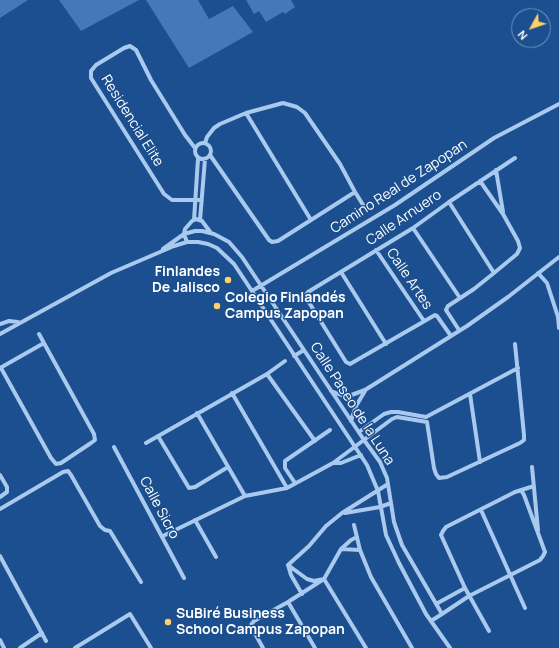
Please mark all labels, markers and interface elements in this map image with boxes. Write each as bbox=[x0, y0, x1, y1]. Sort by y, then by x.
north arrow bbox=[511, 8, 551, 48]
text: N bbox=[514, 28, 530, 43]
street label: Residencial Elite bbox=[97, 72, 167, 170]
street label: Camino Real de Zapopan bbox=[327, 136, 471, 238]
street label: Calle Arnuero bbox=[363, 187, 445, 249]
street label: Calle Artes bbox=[382, 245, 436, 313]
place label: Finlandes De Jalisco bbox=[152, 264, 220, 296]
marker: Finlandes De Jalisco bbox=[223, 275, 233, 285]
place label: Colegio Finlandés Campus Zapopan bbox=[225, 290, 346, 322]
marker: Colegio Finlandés Campus Zapopan bbox=[212, 301, 222, 311]
street label: Calle Paseo de la Luna bbox=[306, 340, 398, 468]
street label: Calle Sicro bbox=[136, 474, 182, 542]
place label: SuBiré Business School Campus Zapopan bbox=[176, 606, 345, 638]
marker: SuBiré Business School Campus Zapopan bbox=[163, 617, 173, 627]

